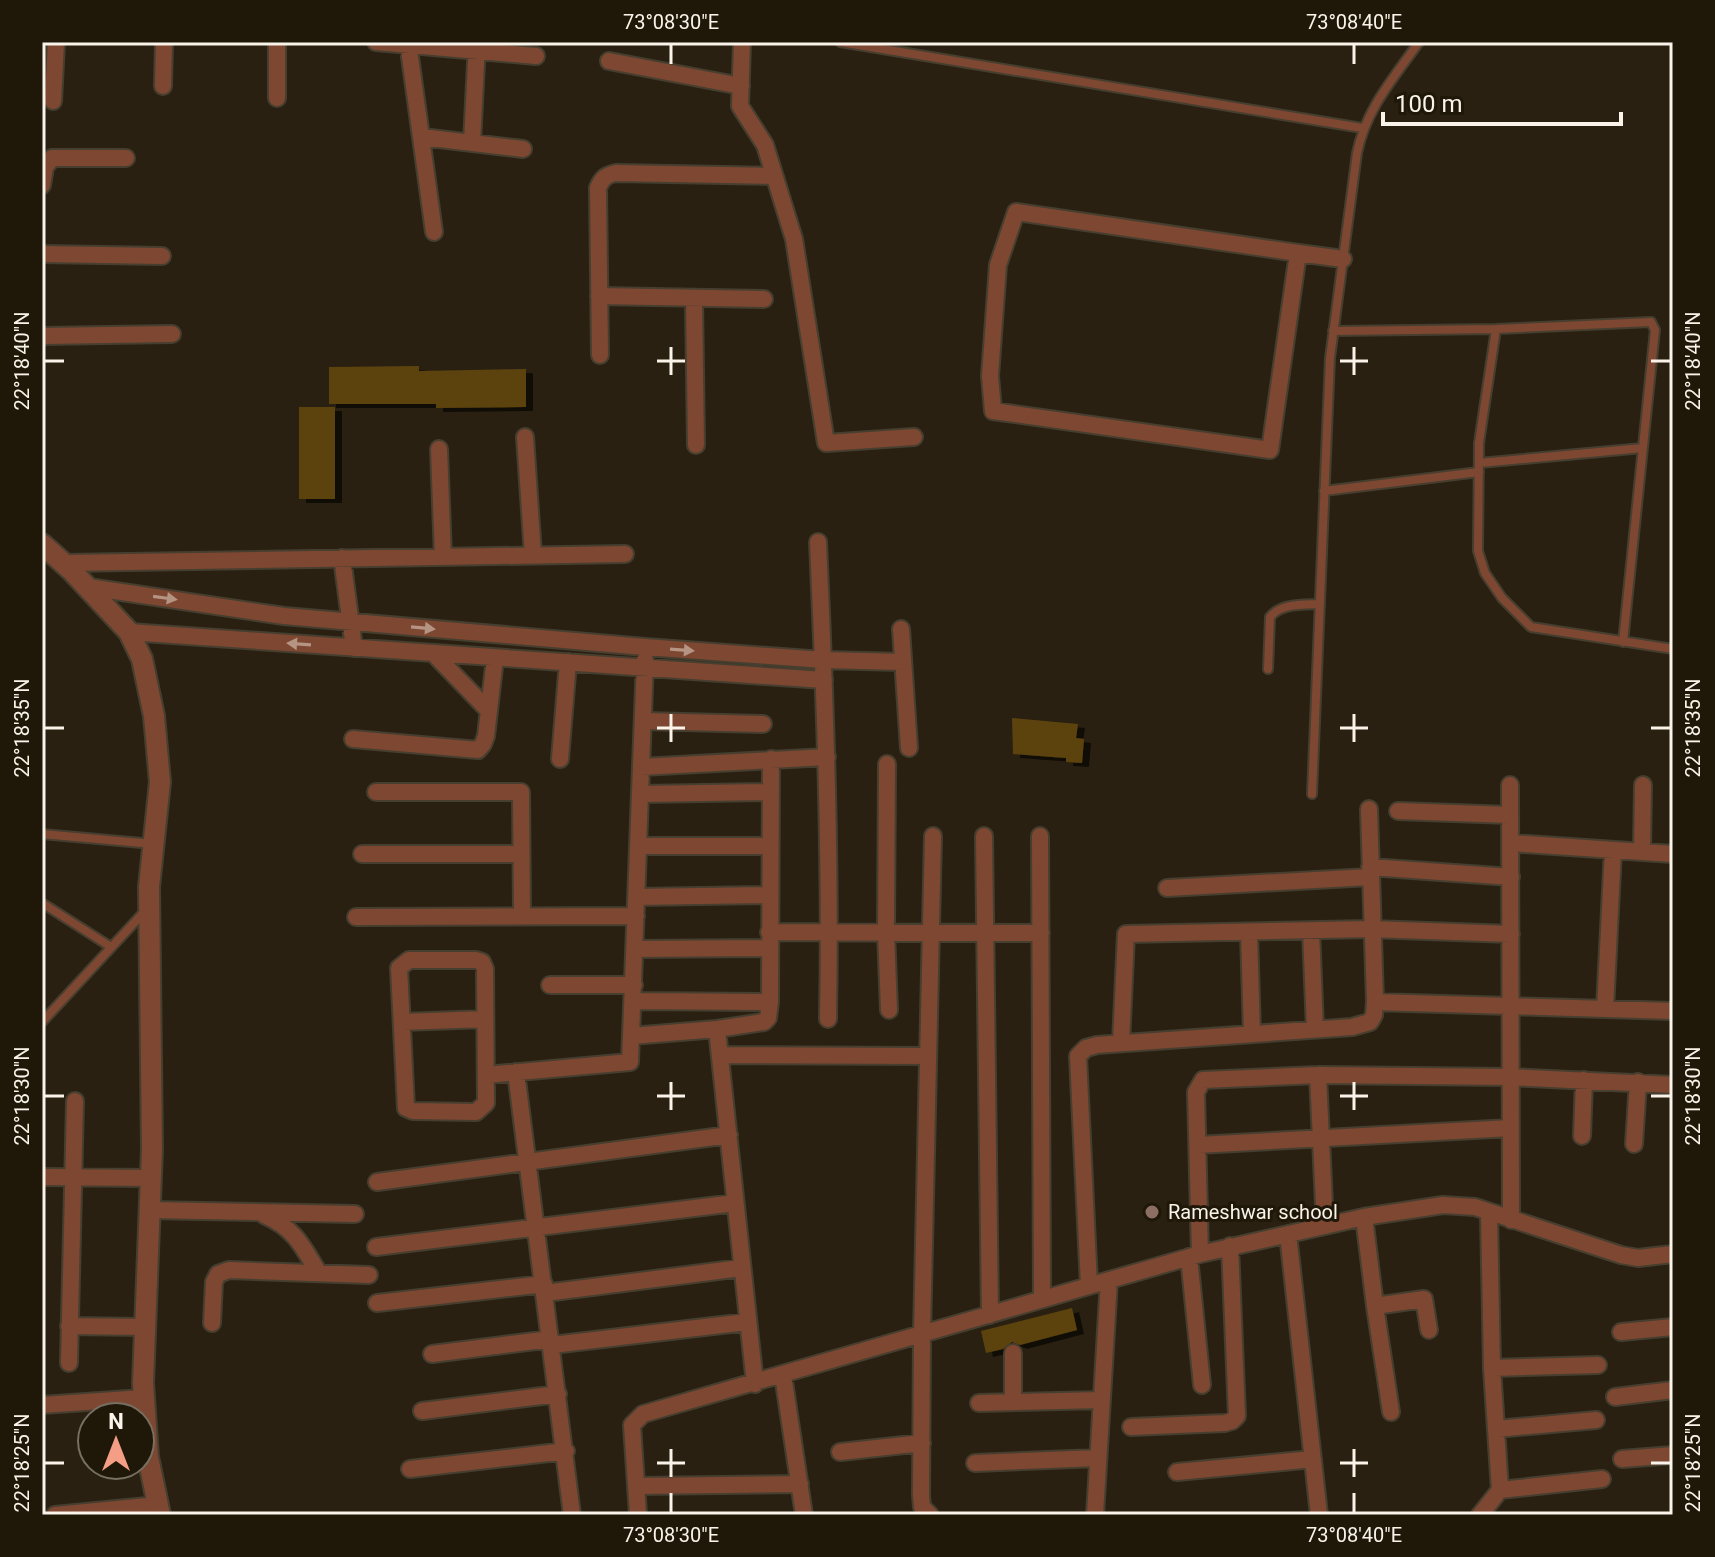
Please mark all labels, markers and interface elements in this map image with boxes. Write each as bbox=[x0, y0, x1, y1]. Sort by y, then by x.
text: 73°08'30"E bbox=[623, 10, 719, 34]
text: 73°08'40"E bbox=[1306, 10, 1402, 34]
scale bar bbox=[1383, 76, 1621, 126]
text: 100 m bbox=[1395, 90, 1462, 118]
text: 22°18'40"N bbox=[10, 311, 34, 411]
text: 22°18'40"N bbox=[1681, 311, 1705, 411]
one-way arrow bbox=[153, 592, 178, 605]
one-way arrow bbox=[411, 622, 436, 635]
one-way arrow bbox=[286, 637, 311, 650]
one-way arrow bbox=[670, 644, 695, 657]
text: 22°18'35"N bbox=[10, 678, 34, 778]
text: 22°18'35"N bbox=[1681, 678, 1705, 778]
text: 22°18'30"N bbox=[10, 1046, 34, 1146]
text: 22°18'30"N bbox=[1681, 1046, 1705, 1146]
place label: Rameshwar school bbox=[1168, 1200, 1338, 1224]
marker: Rameshwar school bbox=[1143, 1203, 1161, 1221]
north arrow bbox=[76, 1401, 156, 1481]
text: N bbox=[108, 1409, 124, 1434]
text: 22°18'25"N bbox=[10, 1413, 34, 1513]
text: 22°18'25"N bbox=[1681, 1413, 1705, 1513]
text: 73°08'30"E bbox=[623, 1523, 719, 1547]
text: 73°08'40"E bbox=[1306, 1523, 1402, 1547]

